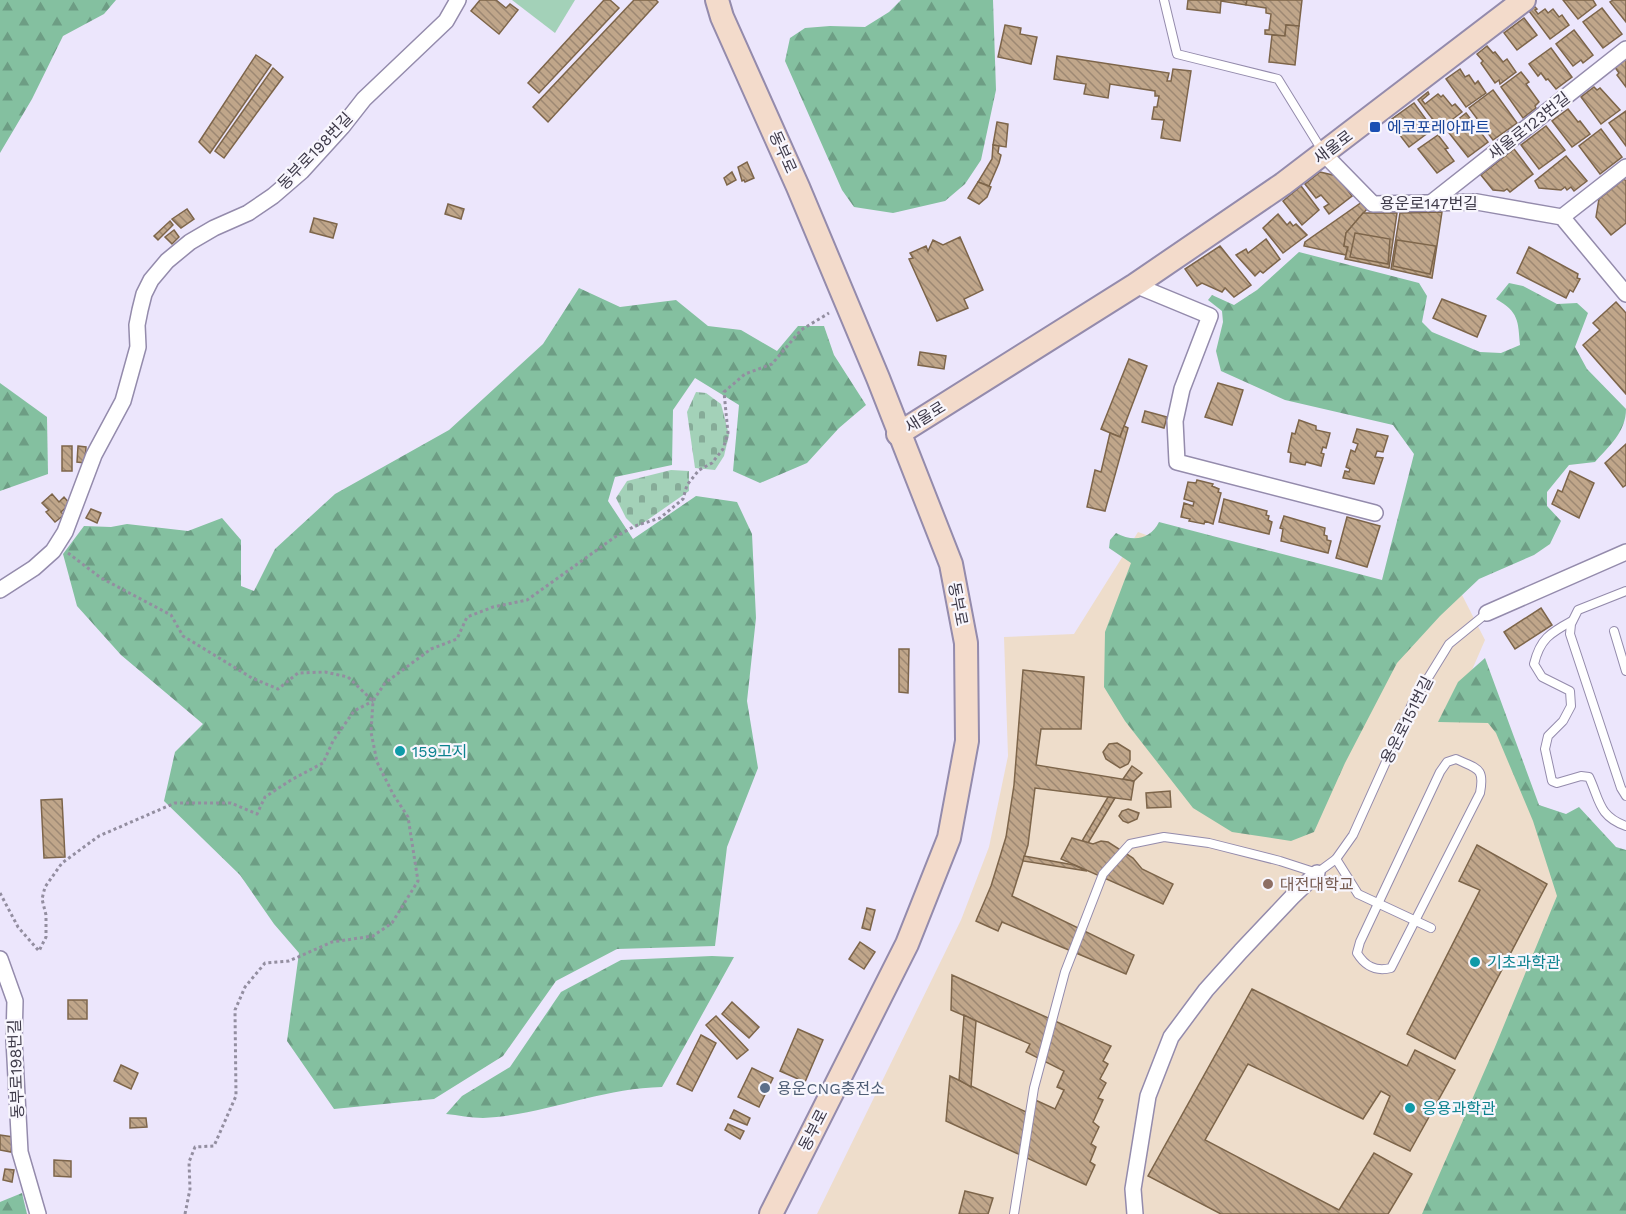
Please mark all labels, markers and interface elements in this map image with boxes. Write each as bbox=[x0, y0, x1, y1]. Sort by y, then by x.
street label: 새울로123번길 bbox=[1484, 88, 1574, 164]
street label: 동부로198번길 bbox=[274, 109, 356, 193]
place label: 에코포레아파트 bbox=[1387, 118, 1490, 137]
marker: 에코포레아파트 bbox=[1368, 120, 1382, 134]
street label: 새울로 bbox=[1310, 126, 1357, 168]
street label: 동부로 bbox=[765, 128, 801, 176]
street label: 용운로147번길 bbox=[1380, 194, 1478, 213]
street label: 새울로 bbox=[901, 397, 949, 437]
street label: 동부로 bbox=[944, 581, 972, 628]
street label: 용운로151번길 bbox=[1377, 673, 1437, 767]
place label: 159고지 bbox=[412, 742, 467, 761]
marker: 159고지 bbox=[393, 744, 407, 758]
place label: 대전대학교 bbox=[1280, 875, 1354, 894]
marker: 대전대학교 bbox=[1261, 877, 1275, 891]
place label: 기초과학관 bbox=[1487, 953, 1561, 972]
marker: 기초과학관 bbox=[1468, 955, 1482, 969]
street label: 동부로198번길 bbox=[5, 1019, 27, 1119]
place label: 용운CNG충전소 bbox=[777, 1079, 885, 1098]
marker: 용운CNG충전소 bbox=[758, 1081, 772, 1095]
place label: 응용과학관 bbox=[1422, 1099, 1496, 1118]
marker: 응용과학관 bbox=[1403, 1101, 1417, 1115]
street label: 동부로 bbox=[795, 1106, 832, 1154]

